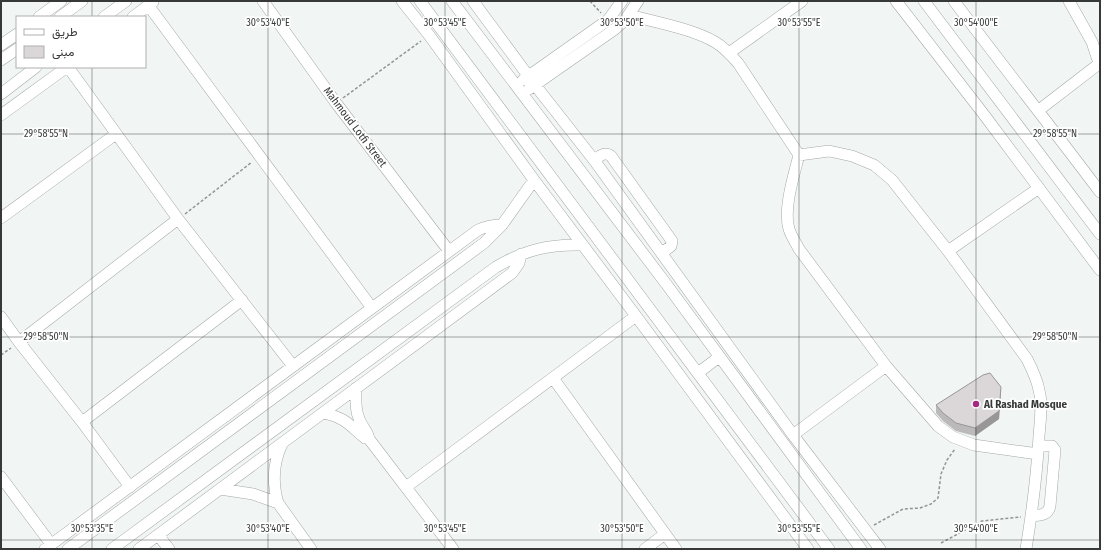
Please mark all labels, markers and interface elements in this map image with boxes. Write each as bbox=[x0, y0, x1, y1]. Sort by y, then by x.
legend bbox=[16, 16, 146, 68]
text: 30°53'40"E bbox=[246, 17, 290, 29]
text: 30°53'45"E bbox=[424, 17, 467, 29]
text: 30°53'50"E bbox=[600, 17, 644, 29]
text: 30°53'55"E bbox=[778, 17, 821, 29]
text: 30°54'00"E bbox=[954, 17, 998, 29]
text: طريق bbox=[52, 25, 78, 40]
text: مبنى bbox=[52, 45, 74, 60]
street label: Mahmoud Lotfi Street bbox=[321, 84, 390, 170]
text: 29°58'55"N bbox=[24, 128, 68, 140]
text: 29°58'55"N bbox=[1033, 128, 1077, 140]
text: 29°58'50"N bbox=[24, 331, 68, 343]
text: 29°58'50"N bbox=[1033, 331, 1077, 343]
place label: Al Rashad Mosque bbox=[983, 398, 1067, 411]
marker: Al Rashad Mosque bbox=[971, 399, 981, 409]
text: 30°53'35"E bbox=[71, 523, 114, 535]
text: 30°53'40"E bbox=[246, 523, 290, 535]
text: 30°53'45"E bbox=[424, 523, 467, 535]
text: 30°53'50"E bbox=[600, 523, 644, 535]
text: 30°53'55"E bbox=[778, 523, 821, 535]
text: 30°54'00"E bbox=[954, 523, 998, 535]

